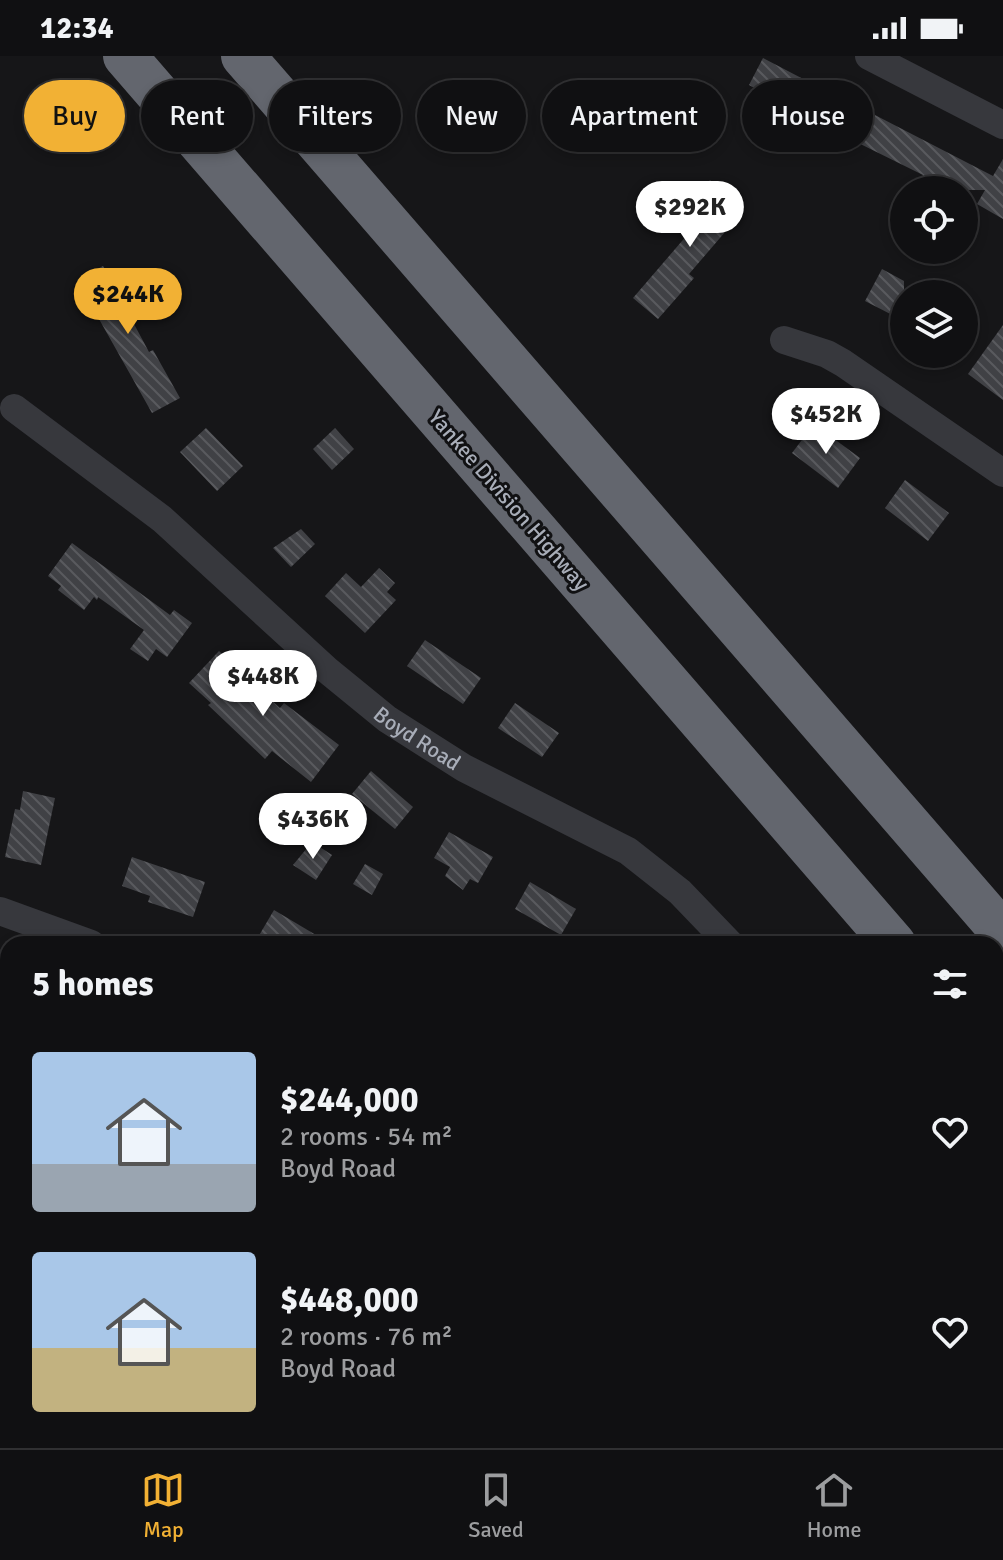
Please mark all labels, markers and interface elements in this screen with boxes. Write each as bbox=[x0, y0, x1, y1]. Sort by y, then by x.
text: 12:34 bbox=[40, 10, 114, 47]
chip: Buy bbox=[24, 80, 125, 152]
chip: Rent bbox=[141, 80, 253, 152]
chip: Filters bbox=[269, 80, 401, 152]
chip: New bbox=[417, 80, 526, 152]
chip: Apartment bbox=[542, 80, 726, 152]
chip: House bbox=[742, 80, 873, 152]
map controls bbox=[890, 176, 978, 368]
button: locate bbox=[890, 176, 978, 264]
pin: $292K bbox=[634, 181, 746, 249]
text: $292K bbox=[654, 191, 726, 223]
pin: $244K bbox=[72, 268, 184, 336]
text: $244K bbox=[92, 278, 164, 310]
button: layers bbox=[890, 280, 978, 368]
pin: $452K bbox=[770, 388, 882, 456]
text: $452K bbox=[790, 398, 862, 430]
street label: Yankee Division Highway bbox=[423, 404, 595, 597]
pin: $448K bbox=[207, 650, 319, 718]
text: $448K bbox=[227, 660, 299, 692]
street label: Boyd Road bbox=[368, 700, 466, 776]
pin: $436K bbox=[257, 793, 369, 861]
text: $436K bbox=[277, 803, 349, 835]
icon: filters bbox=[928, 962, 972, 1006]
text: 5 homes bbox=[32, 963, 153, 1005]
text: $244,000 bbox=[280, 1079, 419, 1121]
icon: home bbox=[96, 1084, 192, 1180]
icon: heart bbox=[928, 1110, 972, 1154]
text: 2 rooms · 54 m² bbox=[280, 1121, 453, 1153]
text: Boyd Road bbox=[280, 1153, 396, 1185]
text: $448,000 bbox=[280, 1279, 419, 1321]
icon: home bbox=[96, 1284, 192, 1380]
icon: heart bbox=[928, 1310, 972, 1354]
text: 2 rooms · 76 m² bbox=[280, 1321, 453, 1353]
text: Boyd Road bbox=[280, 1353, 396, 1385]
tab: Map bbox=[141, 1468, 185, 1543]
tab: Saved bbox=[468, 1468, 524, 1543]
tab: Home bbox=[807, 1468, 862, 1543]

